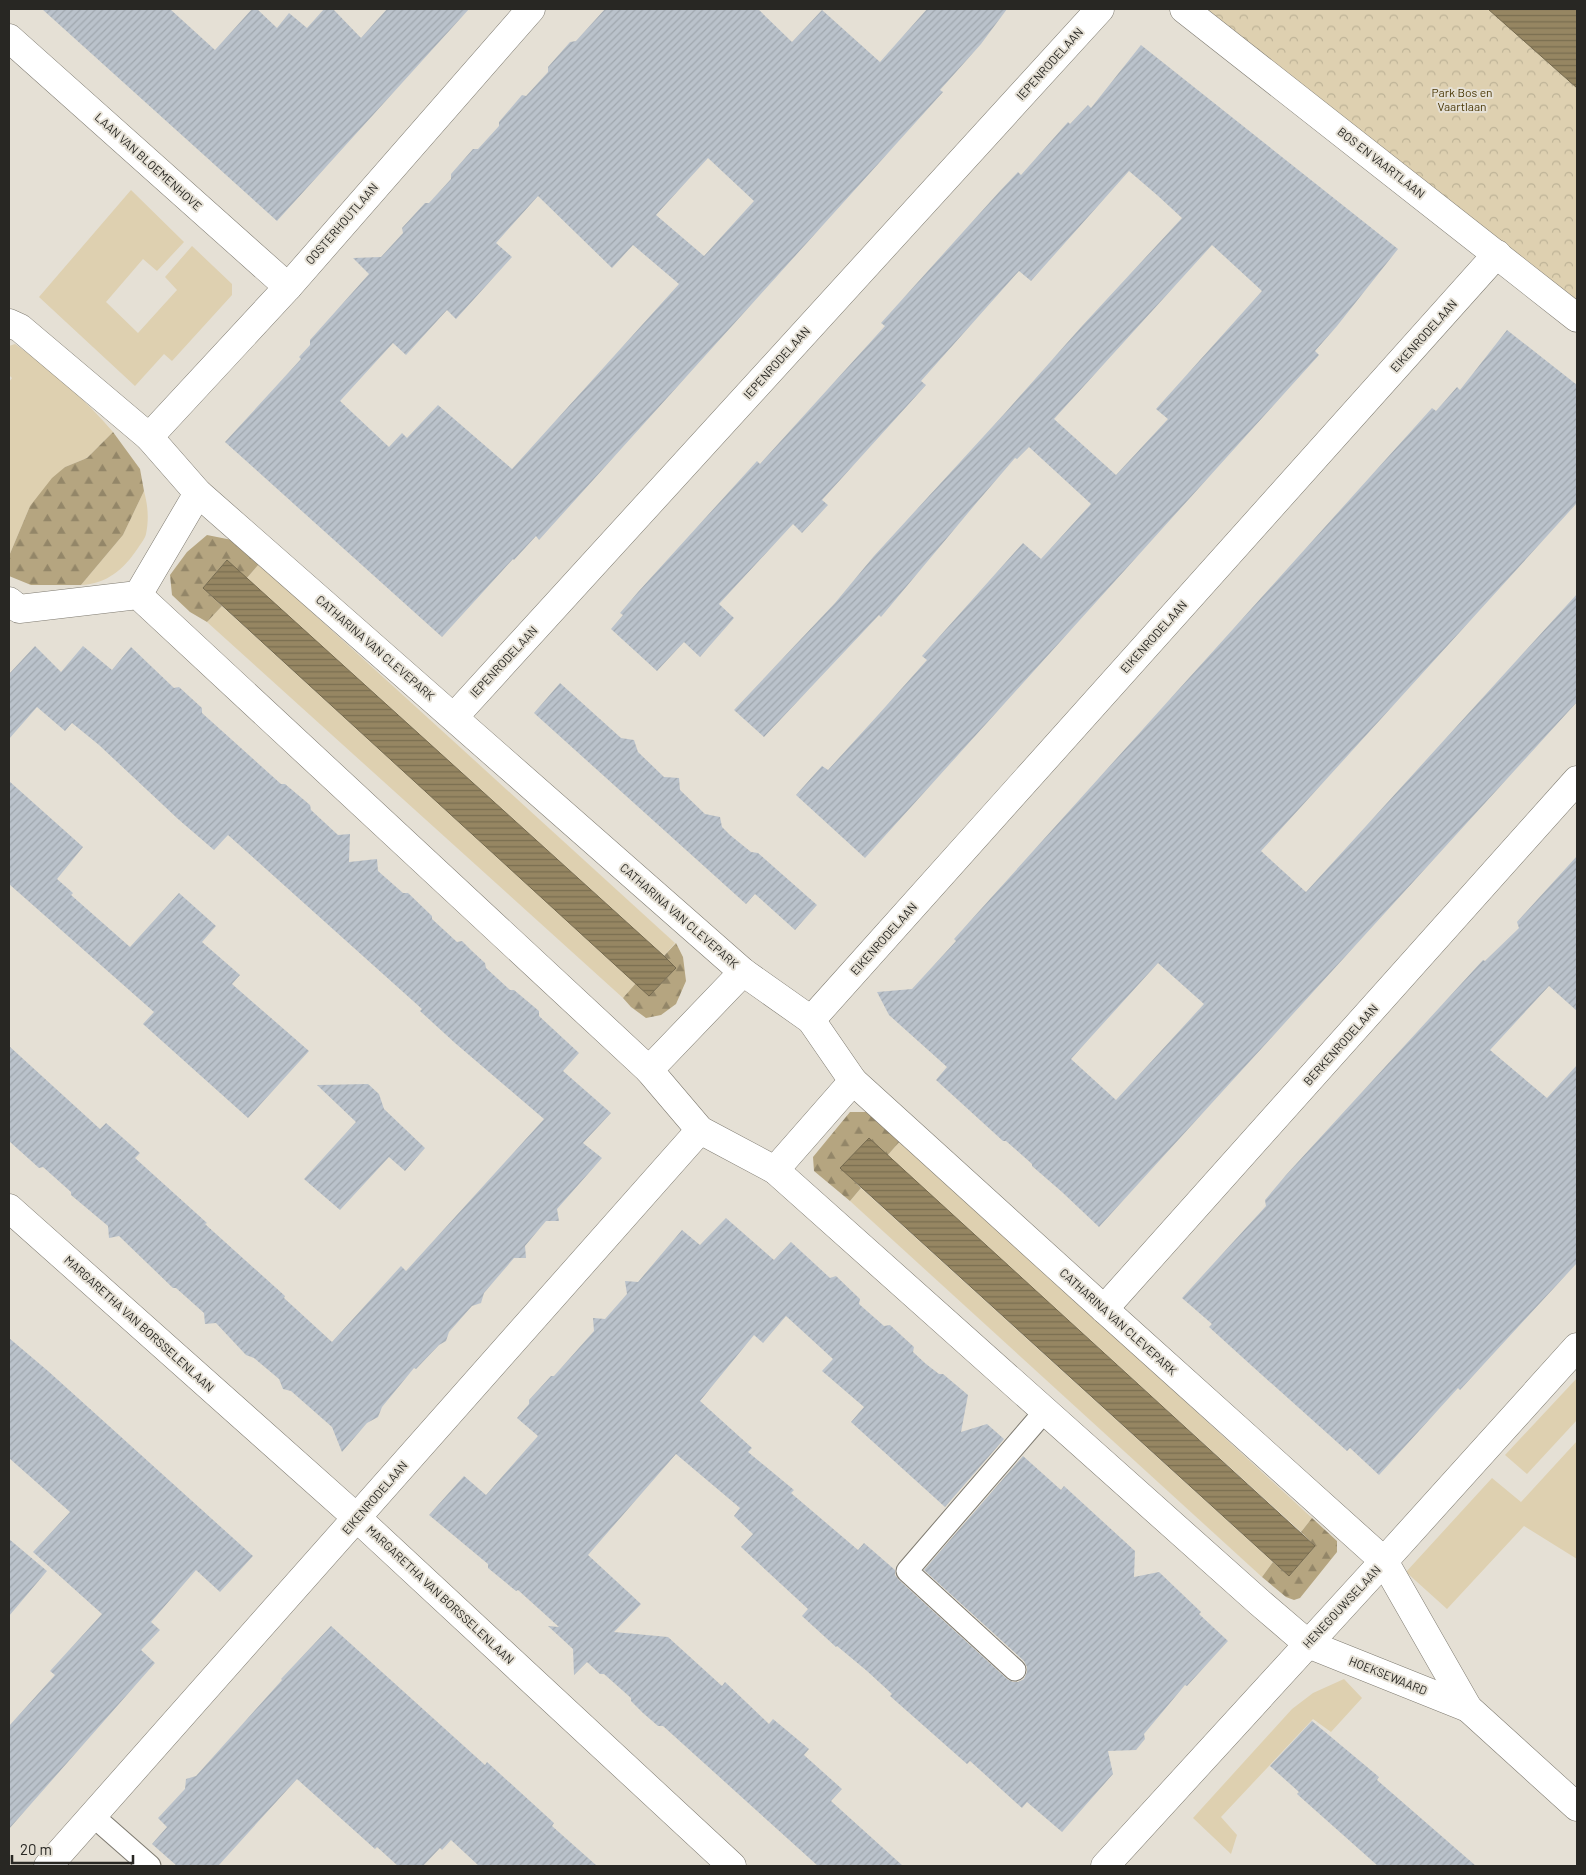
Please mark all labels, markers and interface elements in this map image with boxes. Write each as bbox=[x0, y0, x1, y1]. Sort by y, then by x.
street label: IEPENRODELAAN bbox=[1013, 24, 1085, 102]
park label: Park Bos en Vaartlaan bbox=[1431, 85, 1493, 113]
street label: LAAN VAN BLOEMENHOVE bbox=[93, 110, 205, 213]
street label: BOS EN VAARTLAAN bbox=[1335, 124, 1428, 201]
street label: OOSTERHOUTLAAN bbox=[302, 180, 380, 267]
street label: EIKENRODELAAN bbox=[1387, 296, 1459, 374]
street label: IEPENRODELAAN bbox=[740, 323, 812, 401]
street label: CATHARINA VAN CLEVEPARK bbox=[314, 592, 438, 703]
street label: EIKENRODELAAN bbox=[1117, 597, 1189, 675]
street label: IEPENRODELAAN bbox=[467, 623, 540, 700]
street label: CATHARINA VAN CLEVEPARK bbox=[618, 860, 742, 971]
street label: EIKENRODELAAN bbox=[847, 899, 919, 977]
street label: BERKENRODELAAN bbox=[1300, 1001, 1380, 1088]
street label: MARGARETHA VAN BORSSELENLAAN bbox=[62, 1252, 217, 1394]
street label: CATHARINA VAN CLEVEPARK bbox=[1057, 1265, 1180, 1378]
street label: EIKENRODELAAN bbox=[339, 1458, 410, 1537]
street label: MARGARETHA VAN BORSSELENLAAN bbox=[364, 1522, 517, 1666]
street label: HENEGOUWSELAAN bbox=[1299, 1562, 1383, 1650]
street label: HOEKSEWAARD bbox=[1347, 1653, 1429, 1697]
scale bar bbox=[12, 1832, 134, 1864]
text: 20 m bbox=[20, 1840, 52, 1858]

